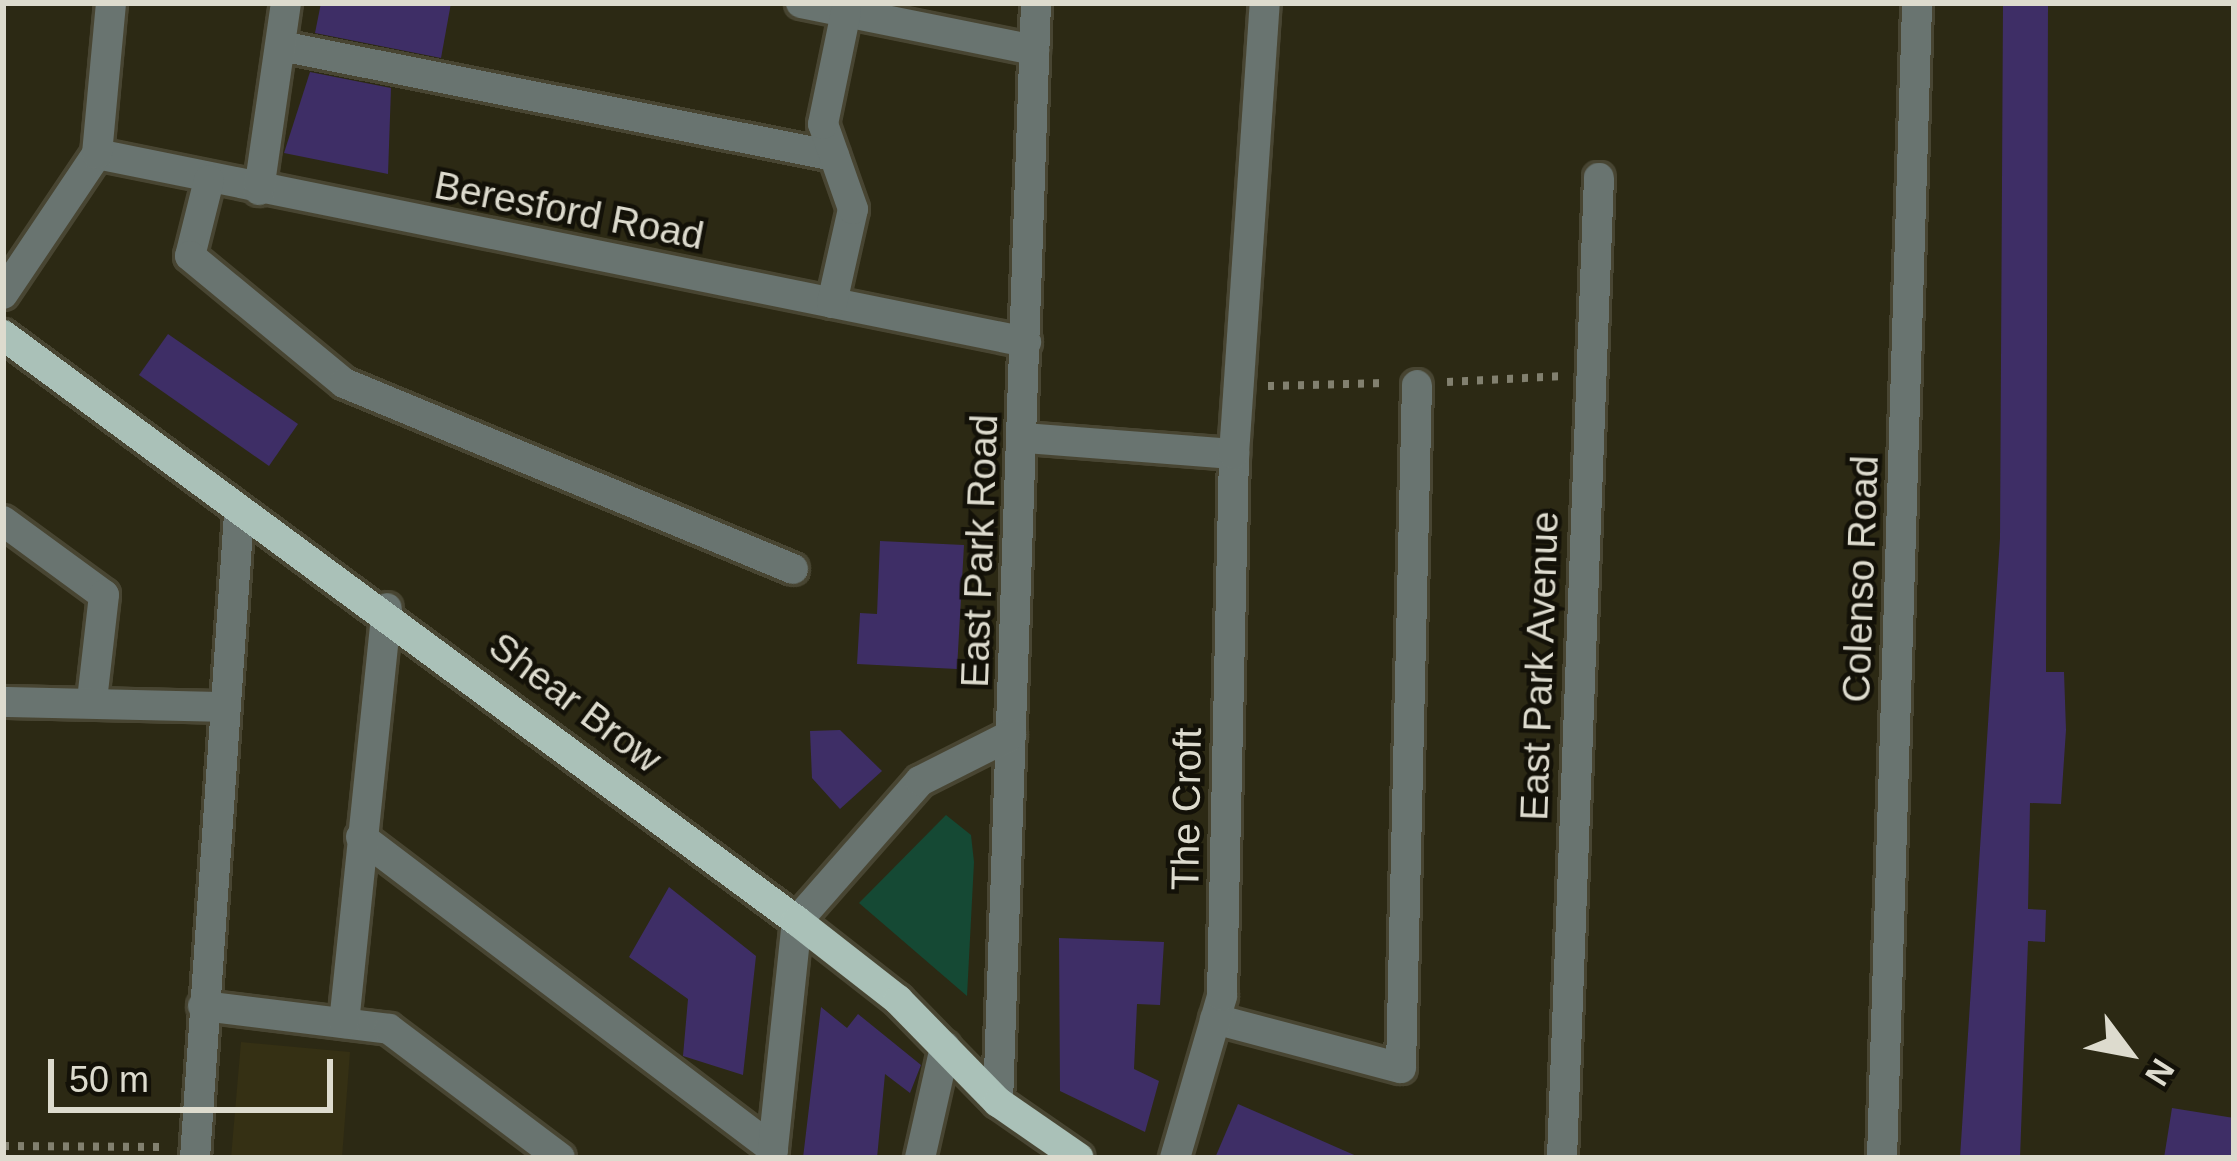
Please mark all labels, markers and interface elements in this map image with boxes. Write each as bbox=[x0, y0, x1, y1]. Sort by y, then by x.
street label: Beresford Road bbox=[430, 162, 708, 260]
street label: East Park Road bbox=[952, 414, 1008, 688]
street label: Colenso Road bbox=[1833, 455, 1889, 703]
street label: East Park Avenue bbox=[1511, 510, 1569, 822]
street label: Shear Brow bbox=[480, 623, 670, 783]
street label: The Croft bbox=[1162, 727, 1212, 891]
north arrow bbox=[2069, 993, 2189, 1113]
scale bar bbox=[54, 1035, 339, 1109]
text: N bbox=[2138, 1052, 2182, 1092]
text: 50 m bbox=[69, 1059, 149, 1100]

